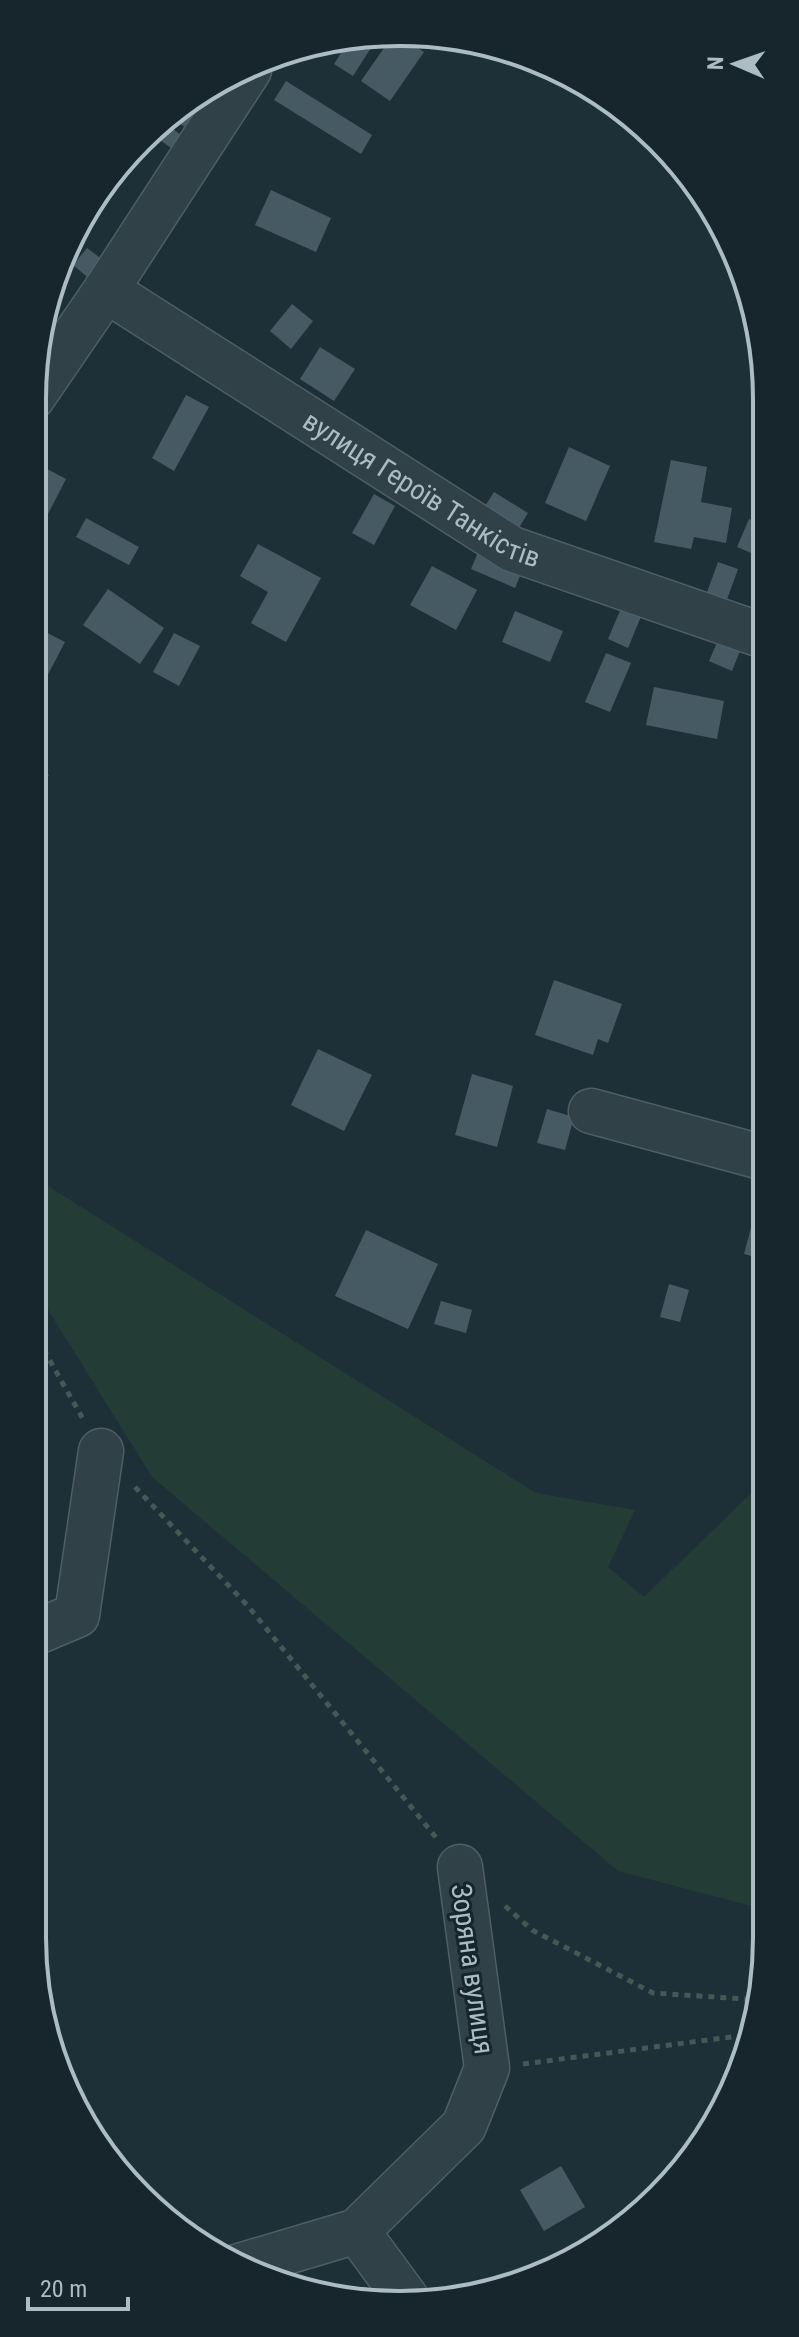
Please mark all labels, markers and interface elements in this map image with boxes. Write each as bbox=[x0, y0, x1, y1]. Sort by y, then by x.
north arrow bbox=[695, 24, 775, 104]
text: N bbox=[703, 56, 728, 70]
street label: вулиця Героїв Танкістів bbox=[297, 404, 545, 575]
street label: Зоряна вулиця bbox=[444, 1882, 501, 2056]
scale bar bbox=[28, 2261, 128, 2311]
text: 20 m bbox=[40, 2275, 87, 2303]

